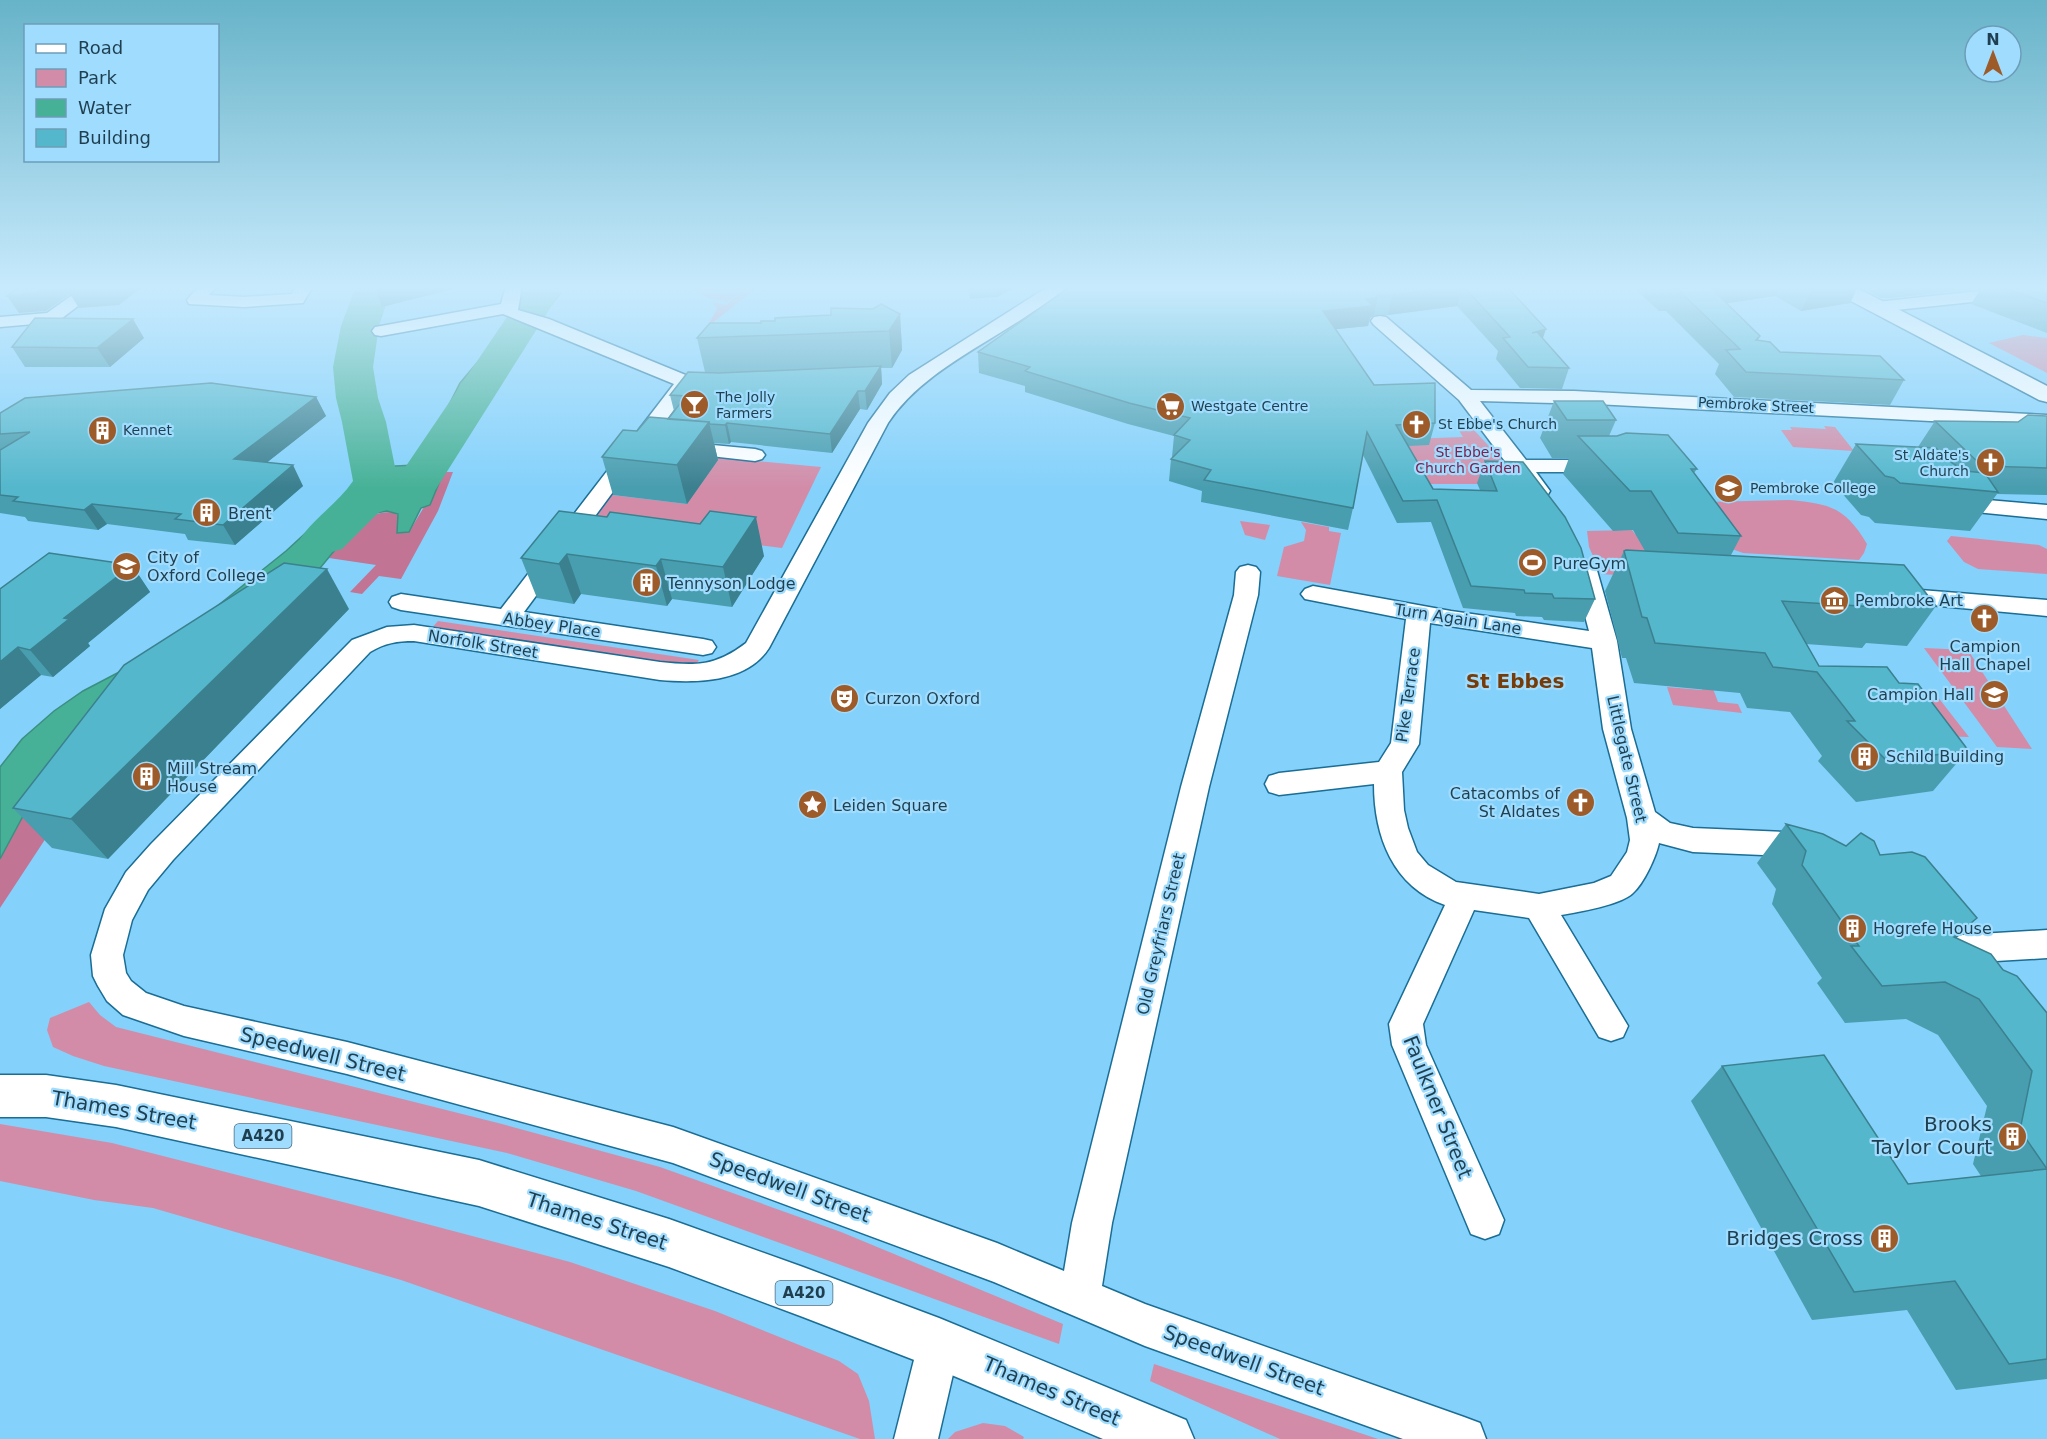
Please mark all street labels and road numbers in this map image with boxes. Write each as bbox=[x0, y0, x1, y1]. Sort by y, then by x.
street label: Pembroke Street bbox=[1698, 394, 1815, 416]
street label: Turn Again Lane bbox=[1392, 599, 1523, 638]
street label: Abbey Place bbox=[502, 609, 602, 641]
street label: Norfolk Street bbox=[427, 626, 539, 662]
street label: Pike Terrace bbox=[1392, 646, 1424, 744]
street label: Littlegate Street bbox=[1603, 694, 1651, 824]
street label: Old Greyfriars Street bbox=[1133, 851, 1189, 1017]
street label: Speedwell Street bbox=[238, 1022, 408, 1086]
street label: Faulkner Street bbox=[1398, 1032, 1478, 1182]
street label: Thames Street bbox=[49, 1085, 198, 1135]
road number: A420 bbox=[234, 1124, 292, 1148]
street label: Speedwell Street bbox=[706, 1147, 874, 1227]
street label: Thames Street bbox=[523, 1187, 671, 1255]
road number: A420 bbox=[776, 1281, 832, 1305]
street label: Speedwell Street bbox=[1160, 1320, 1328, 1400]
street label: Thames Street bbox=[979, 1351, 1124, 1431]

